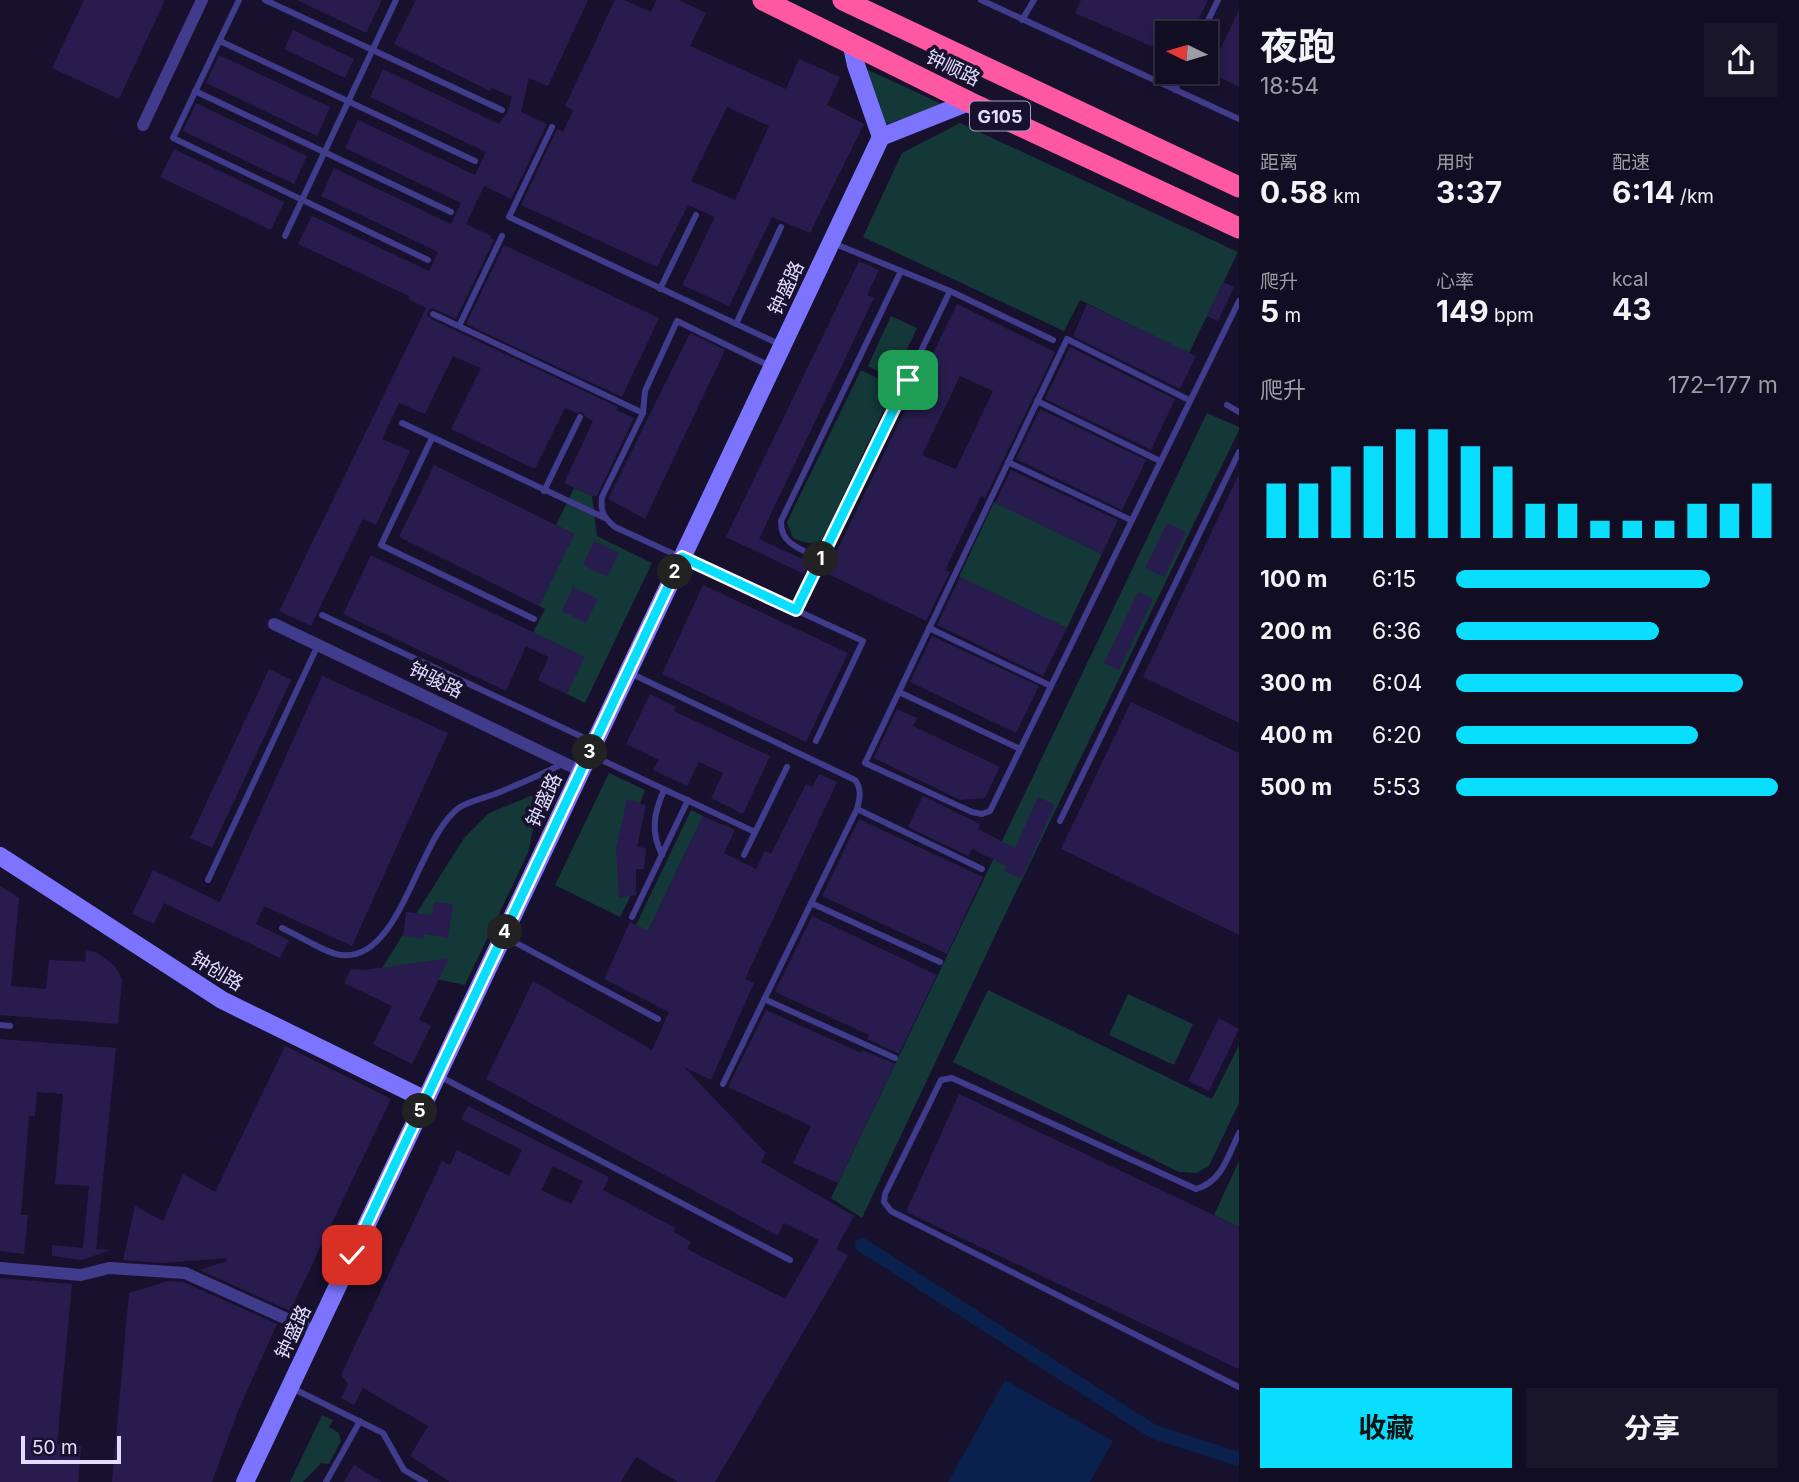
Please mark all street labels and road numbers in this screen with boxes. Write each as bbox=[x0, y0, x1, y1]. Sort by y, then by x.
street label: 钟顺路 bbox=[922, 45, 984, 91]
road number: G105 bbox=[970, 102, 1030, 131]
street label: 钟盛路 bbox=[764, 257, 808, 319]
street label: 钟骏路 bbox=[405, 657, 467, 703]
street label: 钟盛路 bbox=[522, 769, 566, 831]
street label: 钟创路 bbox=[187, 946, 247, 996]
street label: 钟盛路 bbox=[271, 1301, 315, 1363]

